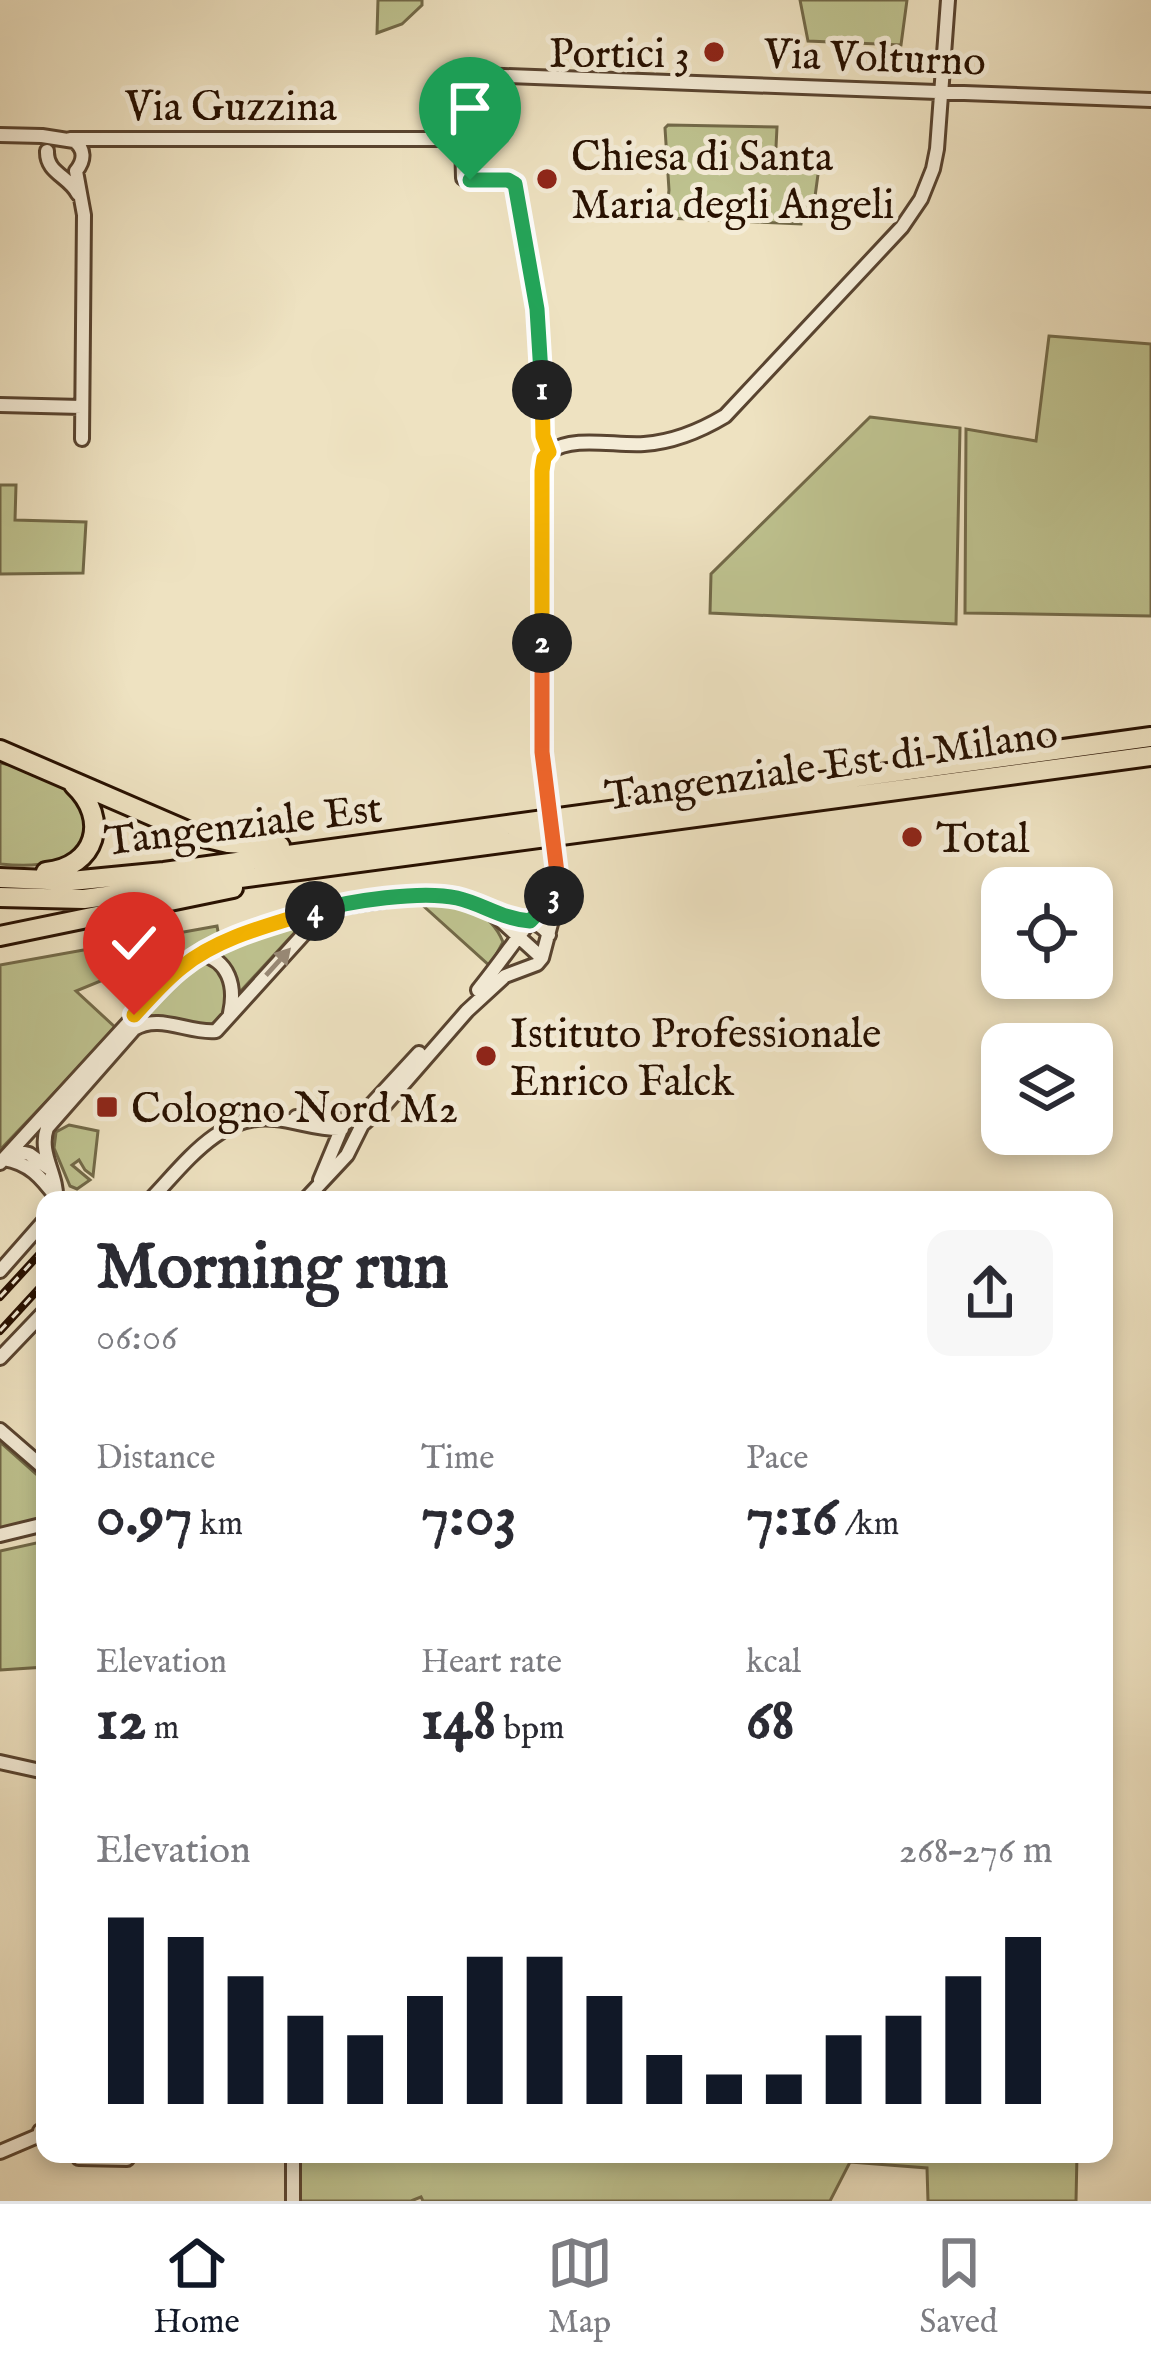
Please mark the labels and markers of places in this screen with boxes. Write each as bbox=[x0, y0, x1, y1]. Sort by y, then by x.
place label: Portici 3 bbox=[549, 29, 690, 82]
marker: Portici 3 bbox=[701, 39, 727, 65]
pin bbox=[419, 57, 521, 180]
place label: Chiesa di Santa Maria degli Angeli bbox=[571, 132, 895, 233]
marker: Chiesa di Santa Maria degli Angeli bbox=[534, 166, 560, 192]
pin: 1 bbox=[512, 360, 572, 420]
pin: 2 bbox=[512, 613, 572, 673]
place label: Total bbox=[936, 814, 1030, 867]
marker: Total bbox=[899, 824, 925, 850]
pin: 3 bbox=[524, 866, 584, 926]
pin: 4 bbox=[285, 881, 345, 941]
pin bbox=[83, 892, 185, 1015]
place label: Istituto Professionale Enrico Falck bbox=[510, 1009, 881, 1110]
marker: Istituto Professionale Enrico Falck bbox=[473, 1043, 499, 1069]
place label: Cologno Nord M2 bbox=[131, 1084, 458, 1137]
marker: Cologno Nord M2 bbox=[94, 1094, 120, 1120]

